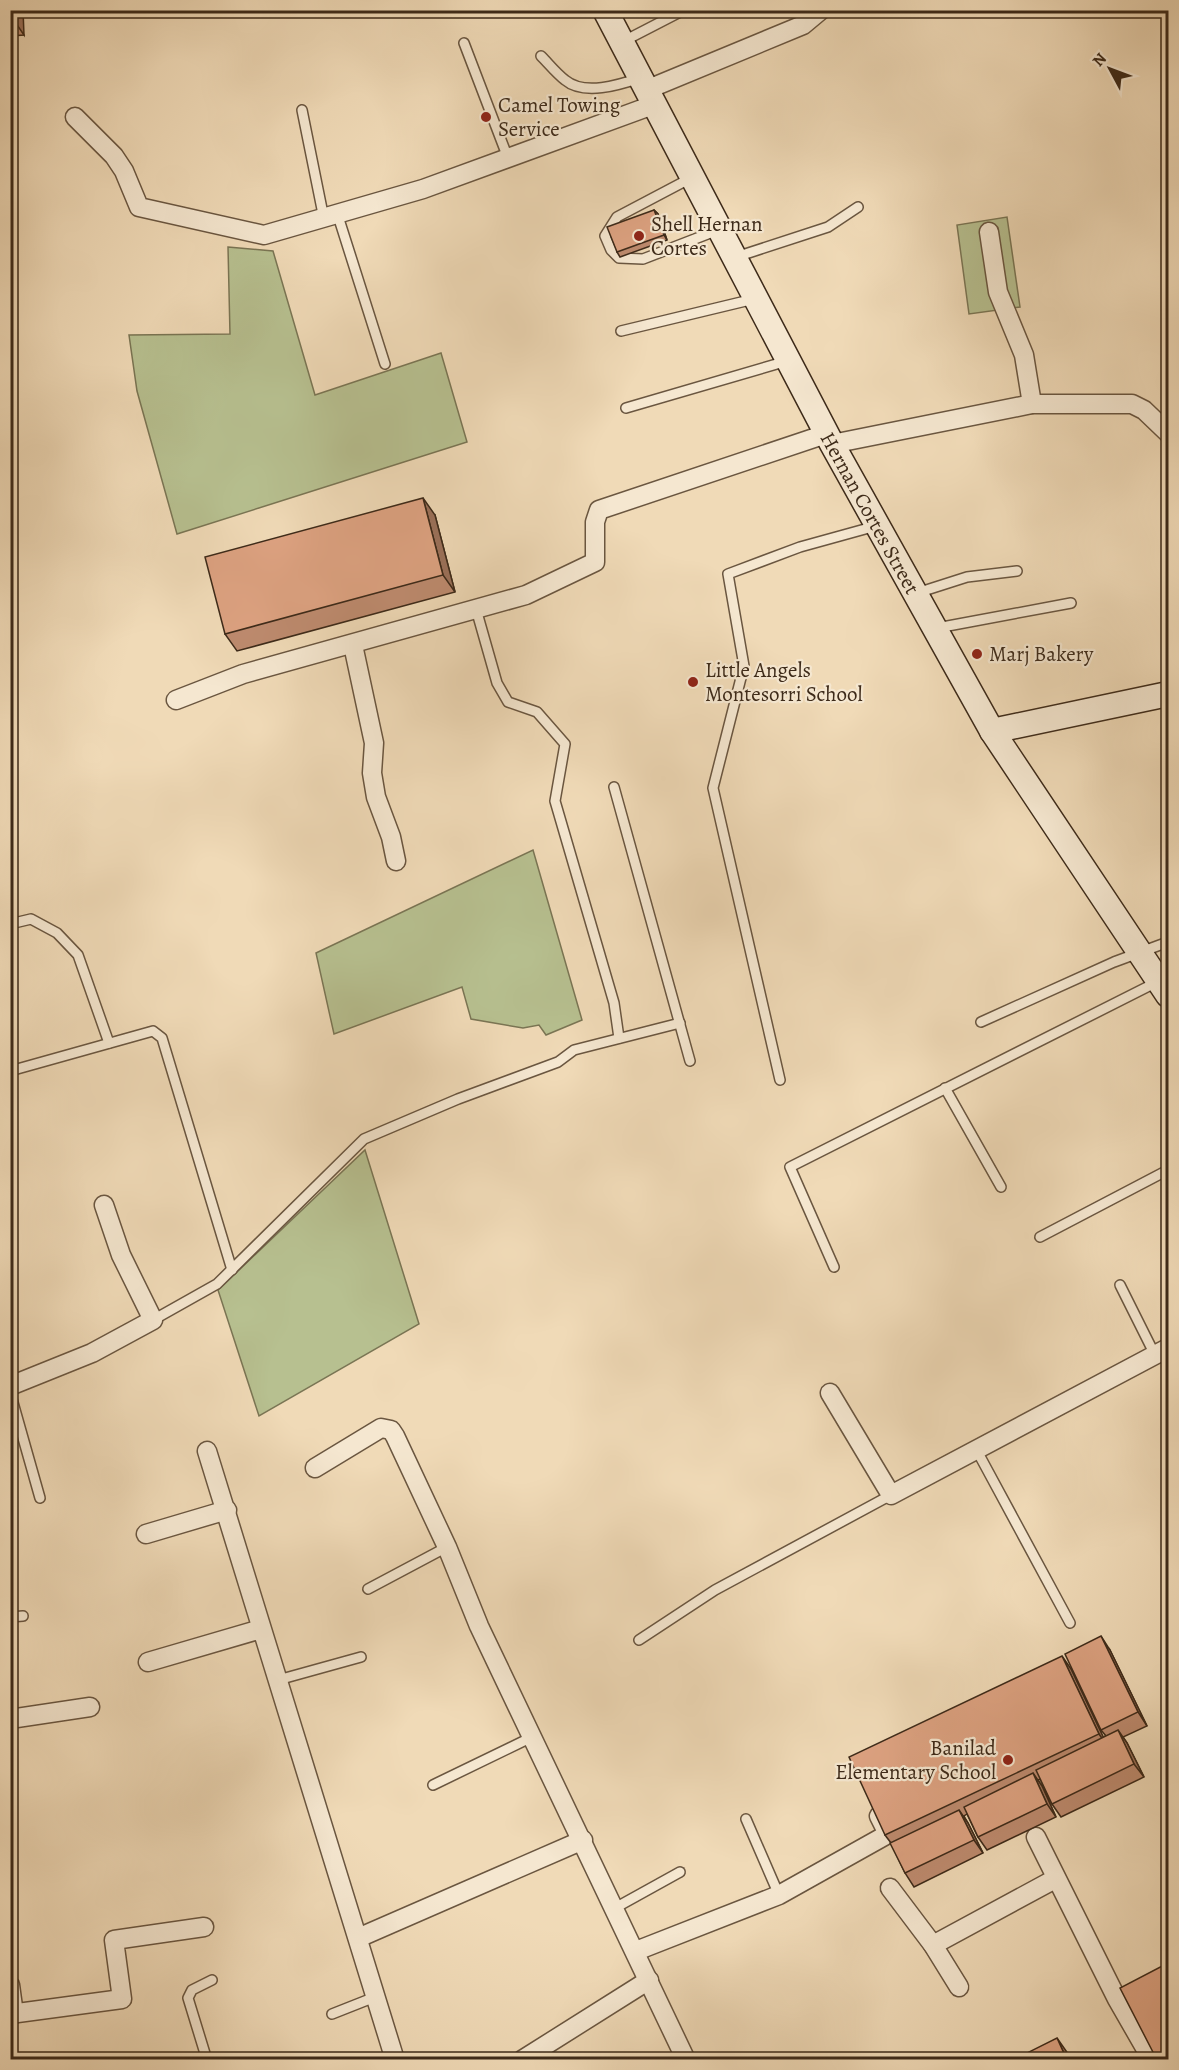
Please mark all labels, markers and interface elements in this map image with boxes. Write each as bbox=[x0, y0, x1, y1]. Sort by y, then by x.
north arrow bbox=[1080, 39, 1140, 99]
text: N bbox=[1087, 48, 1112, 71]
place label: Camel Towing Service bbox=[498, 91, 621, 143]
marker: Camel Towing Service bbox=[479, 110, 493, 124]
place label: Shell Hernan Cortes bbox=[651, 210, 763, 262]
marker: Shell Hernan Cortes bbox=[632, 229, 646, 243]
street label: Hernan Cortes Street bbox=[814, 427, 926, 599]
place label: Marj Bakery bbox=[989, 640, 1094, 668]
marker: Marj Bakery bbox=[970, 647, 984, 661]
place label: Little Angels Montesorri School bbox=[705, 656, 863, 708]
marker: Little Angels Montesorri School bbox=[686, 675, 700, 689]
place label: Banilad Elementary School bbox=[835, 1734, 997, 1786]
marker: Banilad Elementary School bbox=[1001, 1753, 1015, 1767]

